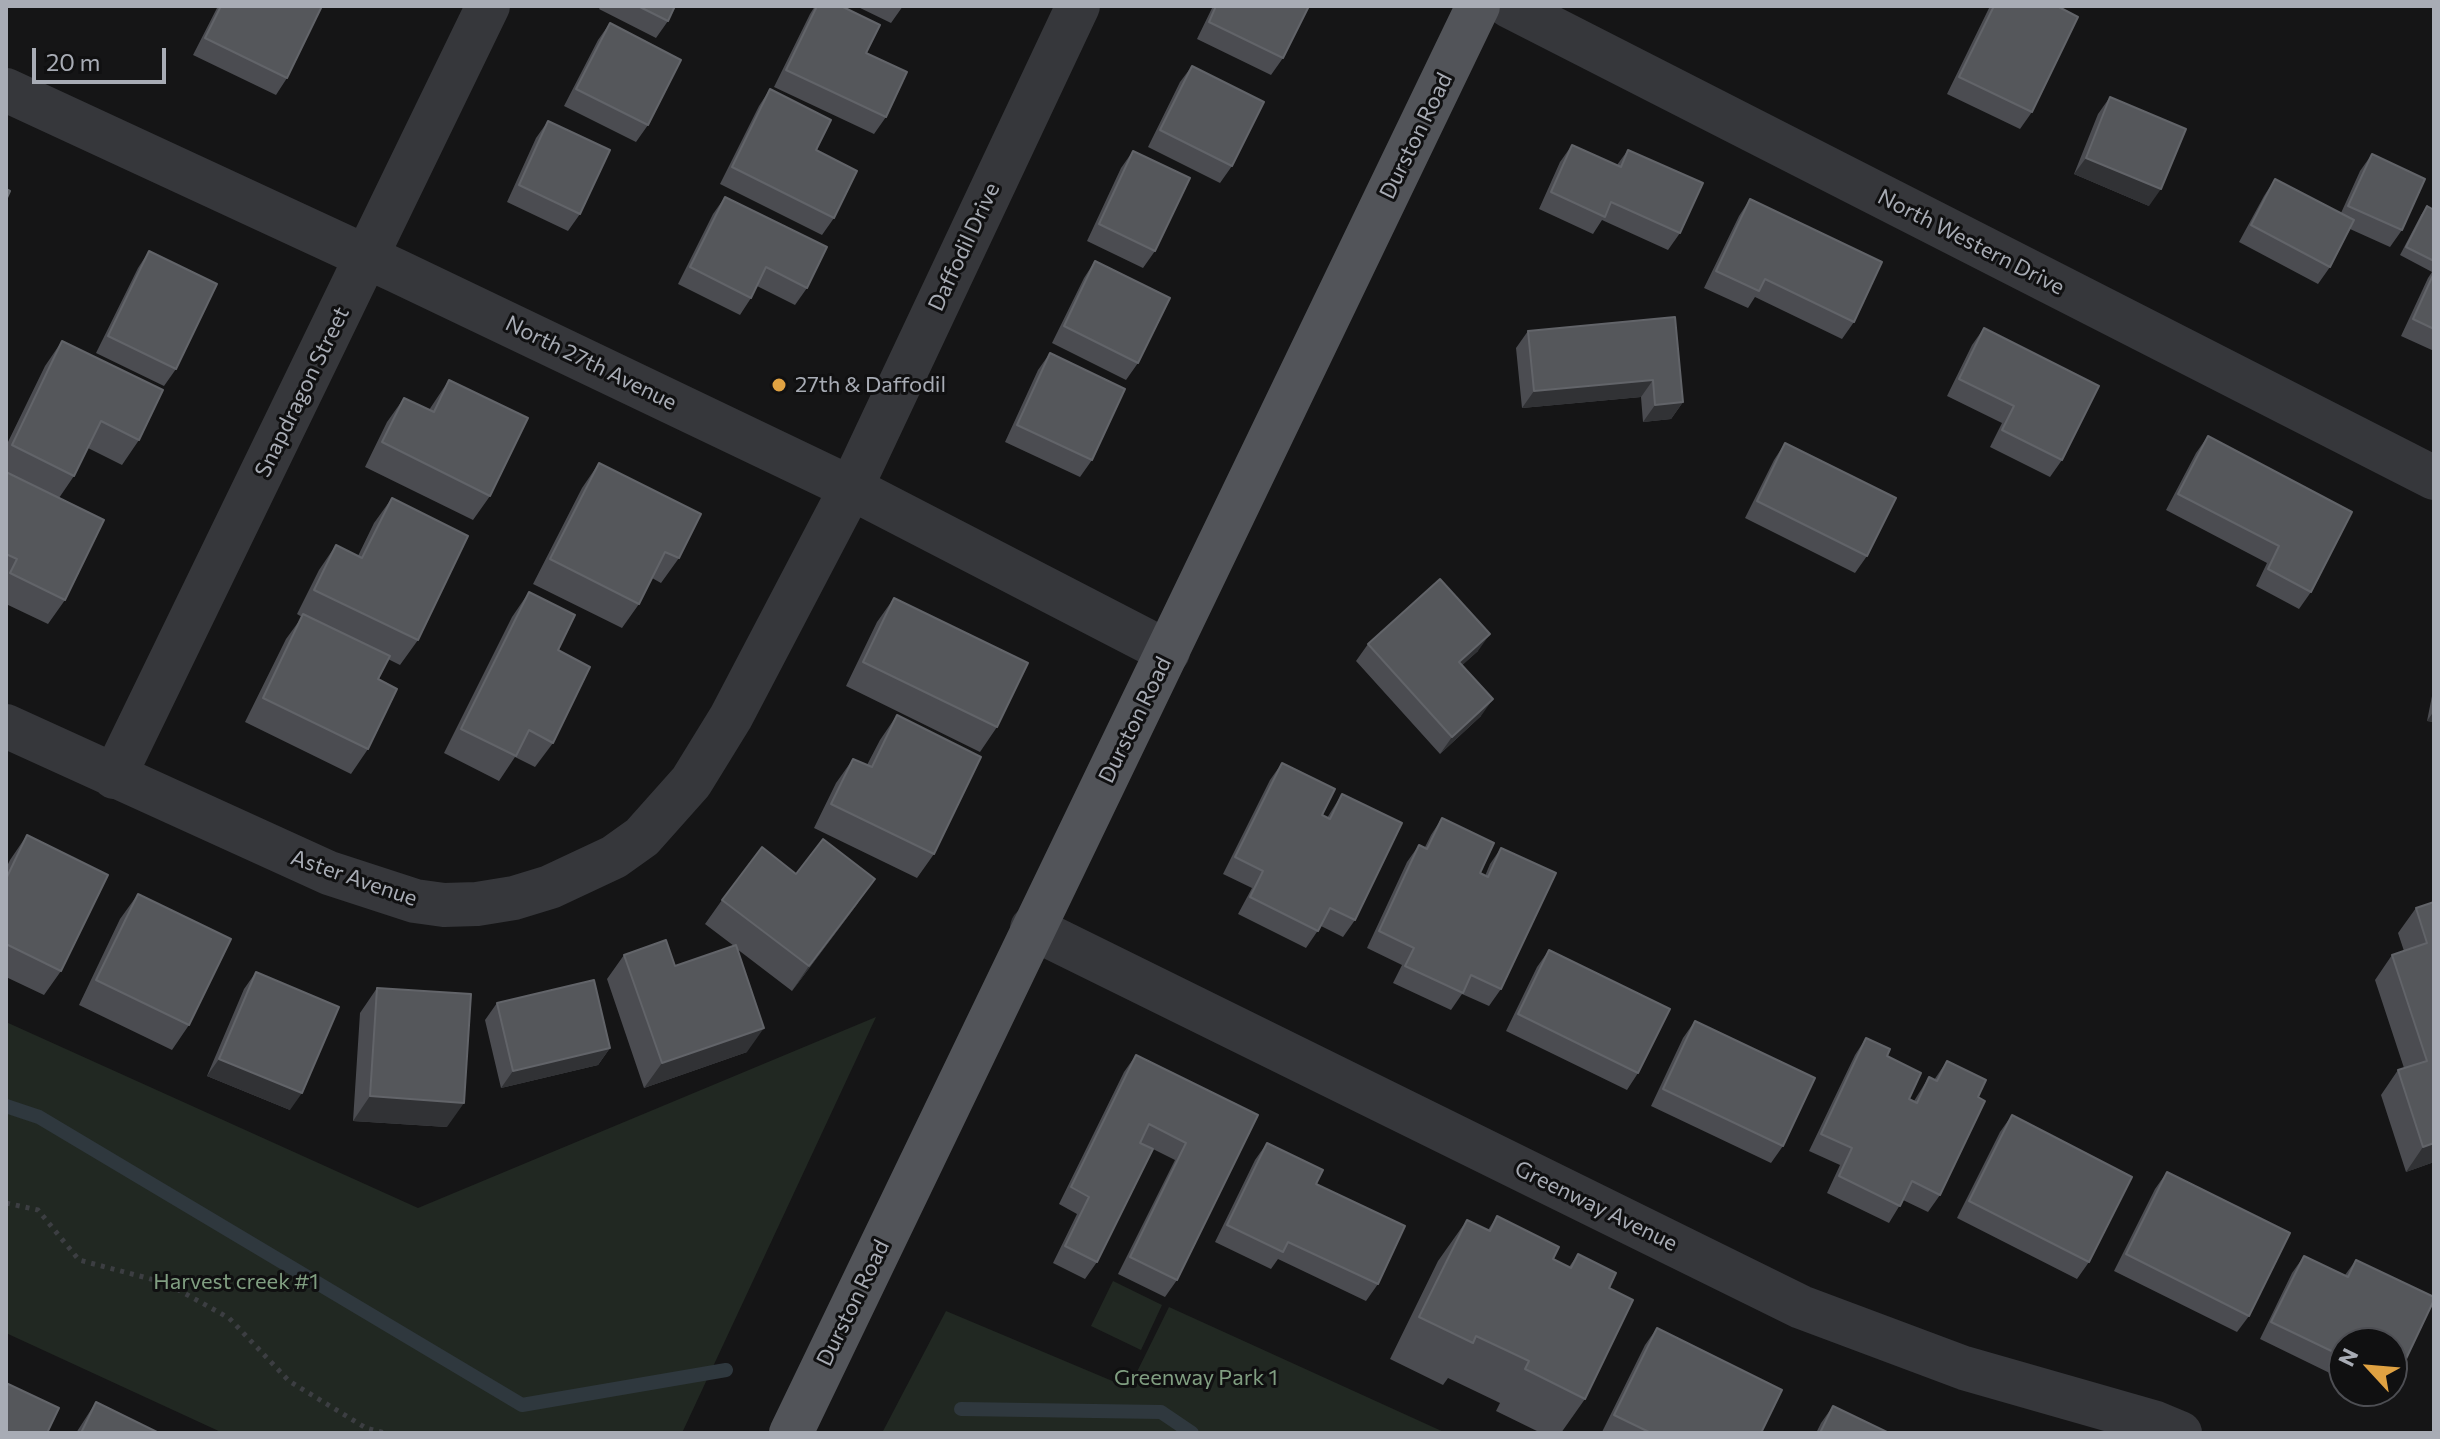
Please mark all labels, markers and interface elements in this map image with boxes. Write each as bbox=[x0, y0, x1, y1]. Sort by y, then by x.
scale bar bbox=[36, 32, 170, 82]
text: 20 m bbox=[46, 47, 100, 76]
street label: Durston Road bbox=[1374, 69, 1458, 203]
street label: Daffodil Drive bbox=[923, 179, 1005, 315]
street label: North Western Drive bbox=[1873, 183, 2069, 301]
street label: Snapdragon Street bbox=[249, 302, 355, 482]
street label: North 27th Avenue bbox=[501, 310, 681, 416]
place label: 27th & Daffodil bbox=[795, 372, 946, 398]
marker: 27th & Daffodil bbox=[770, 376, 788, 394]
street label: Durston Road bbox=[1093, 653, 1177, 787]
street label: Aster Avenue bbox=[287, 844, 421, 912]
street label: Greenway Avenue bbox=[1510, 1155, 1682, 1257]
street label: Durston Road bbox=[811, 1236, 895, 1370]
park label: Harvest creek #1 bbox=[153, 1269, 319, 1295]
north arrow bbox=[2328, 1327, 2408, 1407]
text: N bbox=[2332, 1344, 2364, 1370]
park label: Greenway Park 1 bbox=[1114, 1365, 1278, 1391]

